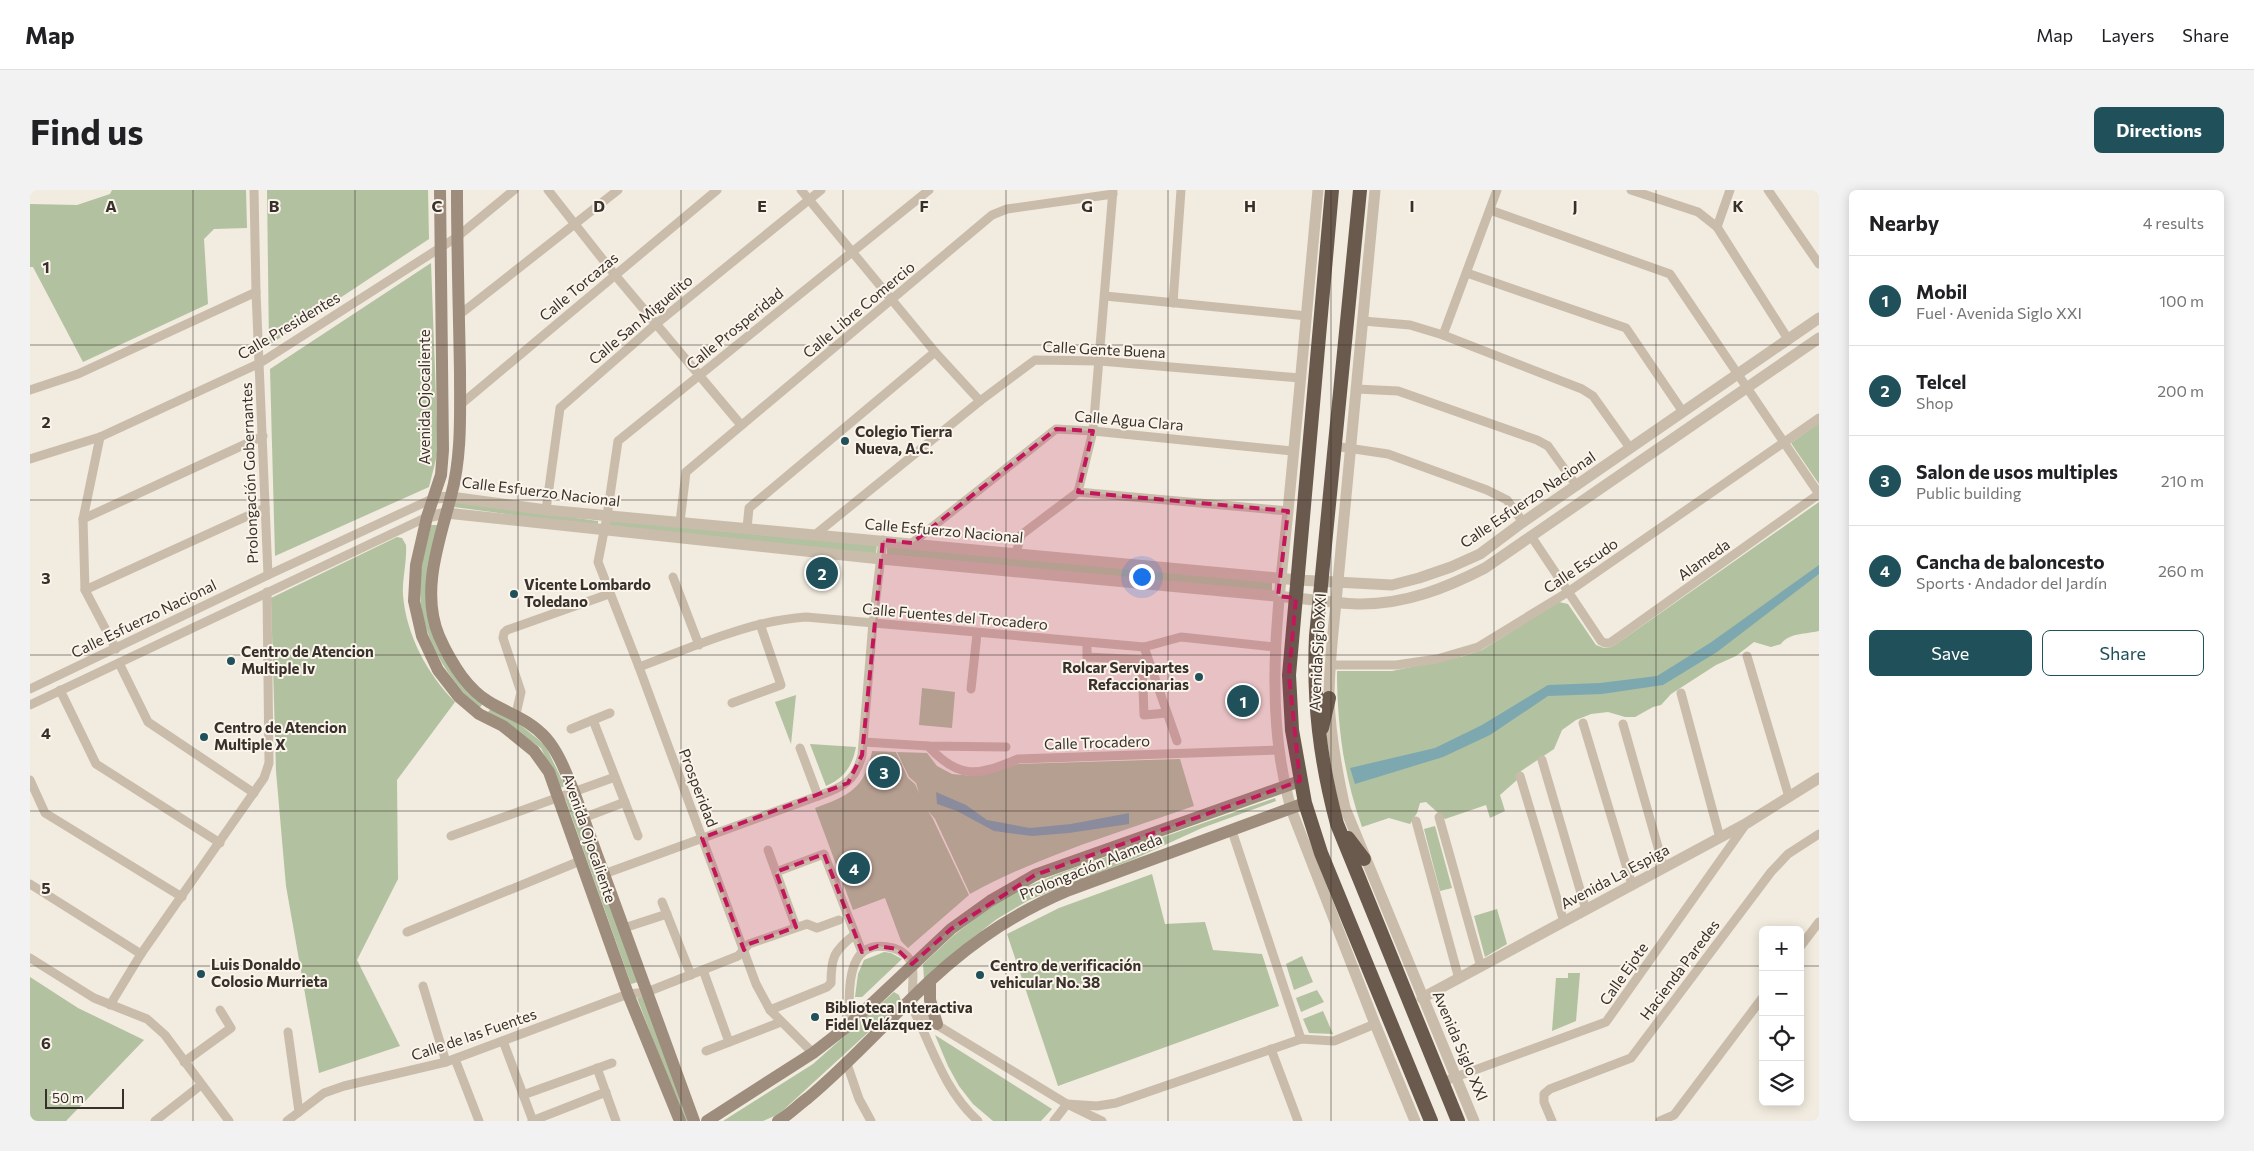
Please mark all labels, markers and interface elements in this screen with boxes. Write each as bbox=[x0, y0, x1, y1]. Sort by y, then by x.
text: Map bbox=[25, 20, 75, 49]
text: Map bbox=[2036, 24, 2073, 46]
text: Layers bbox=[2101, 24, 2154, 46]
text: Share bbox=[2182, 24, 2229, 46]
button: Directions bbox=[2094, 107, 2224, 153]
text: Find us bbox=[30, 109, 144, 152]
text: A bbox=[105, 196, 117, 215]
text: B bbox=[269, 196, 280, 215]
text: C bbox=[432, 196, 443, 215]
text: D bbox=[593, 196, 605, 215]
text: E bbox=[757, 196, 767, 215]
text: F bbox=[919, 196, 929, 215]
text: G bbox=[1081, 196, 1093, 215]
text: H bbox=[1244, 196, 1256, 215]
text: I bbox=[1409, 196, 1415, 215]
text: J bbox=[1572, 196, 1578, 215]
text: K bbox=[1732, 196, 1744, 215]
text: Nearby bbox=[1869, 210, 1939, 235]
text: 4 results bbox=[2143, 213, 2204, 232]
street label: Calle Torcazas bbox=[535, 248, 621, 324]
text: 1 bbox=[42, 257, 50, 276]
street label: Calle Libre Comercio bbox=[799, 257, 918, 361]
street label: Calle San Miguelito bbox=[585, 271, 696, 368]
text: Mobil bbox=[1916, 280, 1967, 303]
street label: Calle Prosperidad bbox=[682, 284, 786, 373]
street label: Calle Presidentes bbox=[234, 287, 343, 363]
text: 1 bbox=[1881, 291, 1889, 310]
text: 100 m bbox=[2159, 291, 2204, 310]
text: Fuel · Avenida Siglo XXI bbox=[1916, 303, 2082, 322]
street label: Avenida Ojocaliente bbox=[415, 329, 433, 465]
street label: Calle Gente Buena bbox=[1042, 337, 1166, 361]
text: Telcel bbox=[1916, 370, 1966, 393]
text: 2 bbox=[1880, 381, 1890, 400]
text: 200 m bbox=[2157, 381, 2204, 400]
street label: Prolongación Gobernantes bbox=[237, 382, 261, 564]
text: Shop bbox=[1916, 393, 1954, 412]
street label: Calle Agua Clara bbox=[1074, 406, 1184, 434]
text: 2 bbox=[41, 412, 51, 431]
place label: Colegio Tierra Nueva, A.C. bbox=[855, 422, 952, 457]
marker: Colegio Tierra Nueva, A.C. bbox=[839, 435, 851, 447]
street label: Calle Esfuerzo Nacional bbox=[1456, 447, 1599, 551]
text: Salon de usos multiples bbox=[1916, 460, 2118, 483]
text: 3 bbox=[1880, 471, 1890, 490]
text: 210 m bbox=[2161, 471, 2204, 490]
street label: Calle Esfuerzo Nacional bbox=[461, 472, 621, 510]
text: Public building bbox=[1916, 483, 2021, 502]
street label: Calle Esfuerzo Nacional bbox=[864, 514, 1024, 546]
street label: Calle Escudo bbox=[1540, 534, 1621, 597]
street label: Alameda bbox=[1674, 535, 1733, 584]
text: Cancha de baloncesto bbox=[1916, 550, 2105, 573]
pin: 2 bbox=[806, 554, 838, 592]
text: 4 bbox=[1880, 561, 1890, 580]
text: 260 m bbox=[2158, 561, 2204, 580]
your location bbox=[1129, 564, 1155, 590]
text: 3 bbox=[41, 568, 51, 587]
text: Sports · Andador del Jardín bbox=[1916, 573, 2107, 592]
street label: Calle Esfuerzo Nacional bbox=[68, 575, 219, 661]
place label: Vicente Lombardo Toledano bbox=[524, 575, 651, 610]
marker: Vicente Lombardo Toledano bbox=[508, 588, 520, 600]
street label: Avenida Siglo XXI bbox=[1305, 593, 1329, 711]
street label: Calle Fuentes del Trocadero bbox=[862, 599, 1049, 633]
button: Save bbox=[1869, 630, 2032, 676]
button: Share bbox=[2042, 630, 2204, 676]
place label: Centro de Atencion Multiple Iv bbox=[241, 642, 374, 677]
marker: Centro de Atencion Multiple Iv bbox=[225, 655, 237, 667]
place label: Rolcar Servipartes Refaccionarias bbox=[1062, 658, 1189, 693]
marker: Rolcar Servipartes Refaccionarias bbox=[1193, 671, 1205, 683]
pin: 1 bbox=[1227, 682, 1259, 720]
place label: Centro de Atencion Multiple X bbox=[214, 718, 347, 753]
text: 4 bbox=[41, 723, 51, 742]
marker: Centro de Atencion Multiple X bbox=[198, 731, 210, 743]
street label: Calle Trocadero bbox=[1044, 731, 1150, 753]
street label: Prosperidad bbox=[676, 746, 722, 829]
pin: 3 bbox=[868, 753, 900, 791]
street label: Avenida Ojocaliente bbox=[559, 771, 621, 905]
street label: Prolongación Alameda bbox=[1017, 829, 1165, 903]
street label: Avenida La Espiga bbox=[1557, 840, 1672, 912]
pin: 4 bbox=[838, 849, 870, 887]
text: 5 bbox=[41, 878, 51, 897]
street label: Hacienda Paredes bbox=[1636, 916, 1723, 1023]
map controls bbox=[1759, 926, 1804, 1106]
button: + bbox=[1759, 926, 1804, 971]
street label: Calle Ejote bbox=[1595, 939, 1651, 1008]
place label: Luis Donaldo Colosio Murrieta bbox=[211, 955, 328, 990]
place label: Centro de verificación vehicular No. 38 bbox=[990, 956, 1141, 991]
marker: Luis Donaldo Colosio Murrieta bbox=[195, 968, 207, 980]
marker: Centro de verificación vehicular No. 38 bbox=[974, 969, 986, 981]
button: − bbox=[1759, 971, 1804, 1016]
street label: Avenida Siglo XXI bbox=[1430, 988, 1492, 1103]
place label: Biblioteca Interactiva Fidel Velázquez bbox=[825, 998, 973, 1033]
street label: Calle de las Fuentes bbox=[409, 1004, 539, 1064]
marker: Biblioteca Interactiva Fidel Velázquez bbox=[809, 1011, 821, 1023]
button: locate bbox=[1759, 1016, 1804, 1061]
text: 6 bbox=[41, 1033, 51, 1052]
button: layers bbox=[1759, 1061, 1804, 1106]
scale bar bbox=[45, 1086, 124, 1109]
text: 50 m bbox=[52, 1089, 84, 1106]

